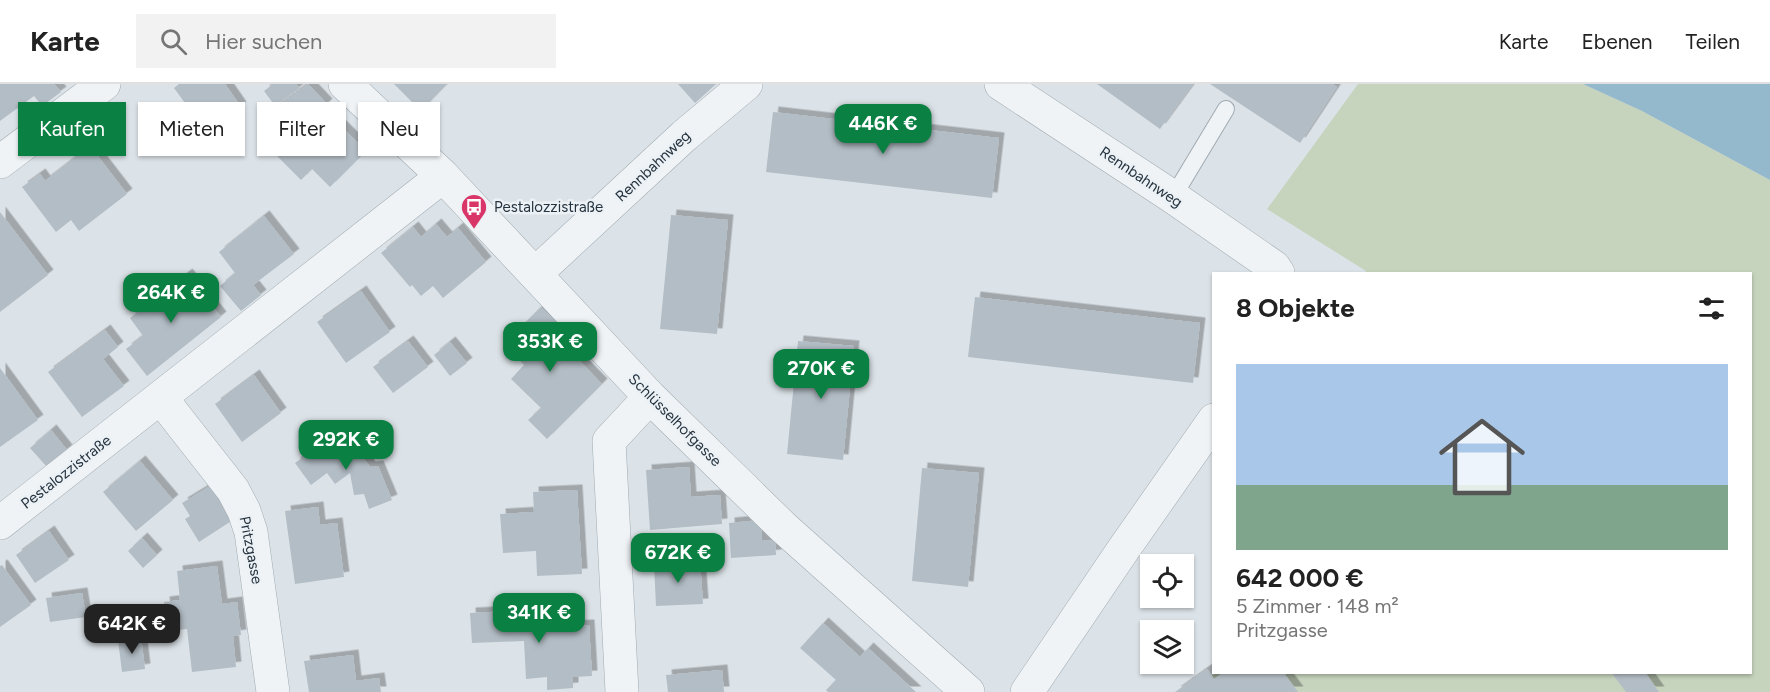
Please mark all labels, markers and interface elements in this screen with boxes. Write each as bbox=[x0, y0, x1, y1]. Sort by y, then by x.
search box bbox=[136, 14, 556, 68]
text: Karte bbox=[30, 24, 100, 58]
icon: search bbox=[157, 25, 190, 58]
text: Hier suchen bbox=[205, 28, 322, 55]
text: Karte bbox=[1499, 29, 1548, 54]
text: Ebenen bbox=[1581, 29, 1653, 54]
text: Teilen bbox=[1686, 29, 1740, 54]
chip: Kaufen bbox=[18, 102, 126, 156]
chip: Mieten bbox=[138, 102, 245, 156]
chip: Filter bbox=[257, 102, 346, 156]
chip: Neu bbox=[358, 102, 440, 156]
pin: 446K € bbox=[834, 104, 932, 155]
text: 446K € bbox=[849, 111, 917, 135]
street label: Rennbahnweg bbox=[612, 127, 694, 205]
street label: Rennbahnweg bbox=[1096, 143, 1186, 211]
bus stop icon: Pestalozzistraße bbox=[459, 192, 489, 230]
place label: Pestalozzistraße bbox=[494, 198, 603, 216]
pin: 264K € bbox=[122, 273, 220, 324]
text: 264K € bbox=[137, 280, 205, 304]
text: 8 Objekte bbox=[1236, 292, 1355, 324]
icon: filters bbox=[1695, 292, 1728, 325]
pin: 353K € bbox=[501, 322, 599, 373]
text: 353K € bbox=[517, 329, 583, 353]
pin: 270K € bbox=[772, 349, 870, 400]
text: 270K € bbox=[787, 356, 855, 380]
street label: Schlüsselhofgasse bbox=[625, 370, 725, 470]
icon: home bbox=[1428, 403, 1536, 511]
pin: 292K € bbox=[297, 420, 395, 471]
text: 292K € bbox=[313, 427, 379, 451]
street label: Pestalozzistraße bbox=[17, 431, 115, 513]
street label: Pritzgasse bbox=[236, 515, 266, 585]
pin: 672K € bbox=[629, 533, 727, 584]
text: 672K € bbox=[645, 540, 711, 564]
map controls bbox=[1140, 554, 1194, 674]
button: locate bbox=[1140, 554, 1194, 608]
text: 642 000 € bbox=[1236, 562, 1364, 594]
pin: 341K € bbox=[490, 593, 588, 644]
text: 5 Zimmer · 148 m² bbox=[1236, 594, 1399, 618]
text: 341K € bbox=[507, 600, 571, 624]
pin: 642K € bbox=[83, 604, 181, 655]
text: 642K € bbox=[98, 611, 166, 635]
text: Pritzgasse bbox=[1236, 618, 1328, 642]
button: layers bbox=[1140, 620, 1194, 674]

